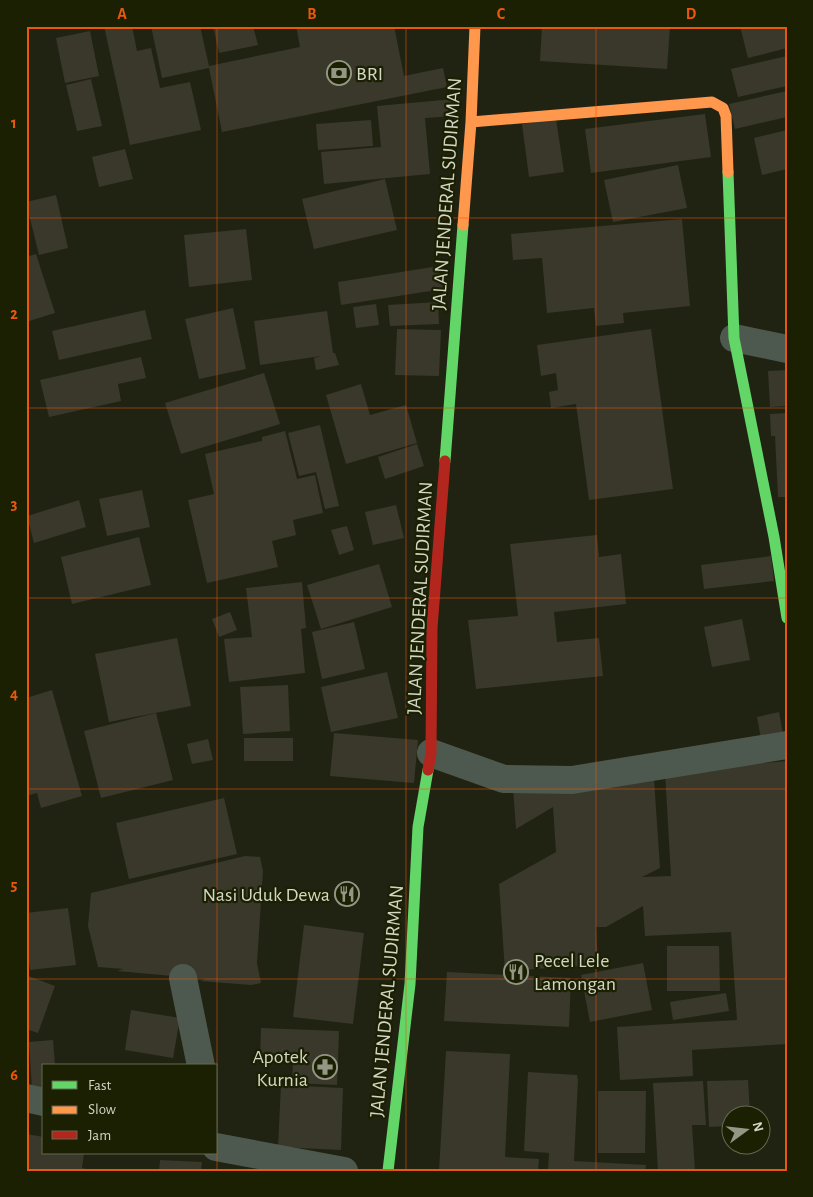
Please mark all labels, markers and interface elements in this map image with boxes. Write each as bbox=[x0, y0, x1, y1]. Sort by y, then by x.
text: A bbox=[117, 6, 127, 22]
text: B bbox=[307, 6, 317, 22]
text: C bbox=[497, 6, 506, 22]
text: D bbox=[686, 6, 697, 22]
bank icon: BRI bbox=[326, 60, 352, 86]
place label: BRI bbox=[356, 64, 383, 84]
street label: JALAN JENDERAL SUDIRMAN bbox=[429, 77, 465, 311]
text: 1 bbox=[11, 115, 17, 131]
text: 2 bbox=[10, 306, 18, 322]
street label: JALAN JENDERAL SUDIRMAN bbox=[404, 481, 436, 715]
text: 3 bbox=[11, 496, 18, 512]
text: 4 bbox=[10, 686, 18, 702]
text: 5 bbox=[11, 877, 18, 893]
restaurant icon: Nasi Uduk Dewa bbox=[334, 881, 360, 907]
street label: JALAN JENDERAL SUDIRMAN bbox=[367, 884, 407, 1118]
place label: Nasi Uduk Dewa bbox=[203, 885, 330, 905]
place label: Pecel Lele Lamongan bbox=[534, 951, 616, 994]
restaurant icon: Pecel Lele Lamongan bbox=[503, 959, 529, 985]
place label: Apotek Kurnia bbox=[252, 1047, 308, 1090]
pharmacy icon: Apotek Kurnia bbox=[312, 1054, 338, 1080]
legend bbox=[42, 1064, 218, 1154]
text: 6 bbox=[10, 1067, 18, 1083]
text: Fast bbox=[88, 1078, 112, 1093]
text: Slow bbox=[88, 1102, 116, 1117]
north arrow bbox=[720, 1104, 770, 1154]
text: N bbox=[750, 1120, 766, 1133]
text: Jam bbox=[88, 1128, 111, 1143]

